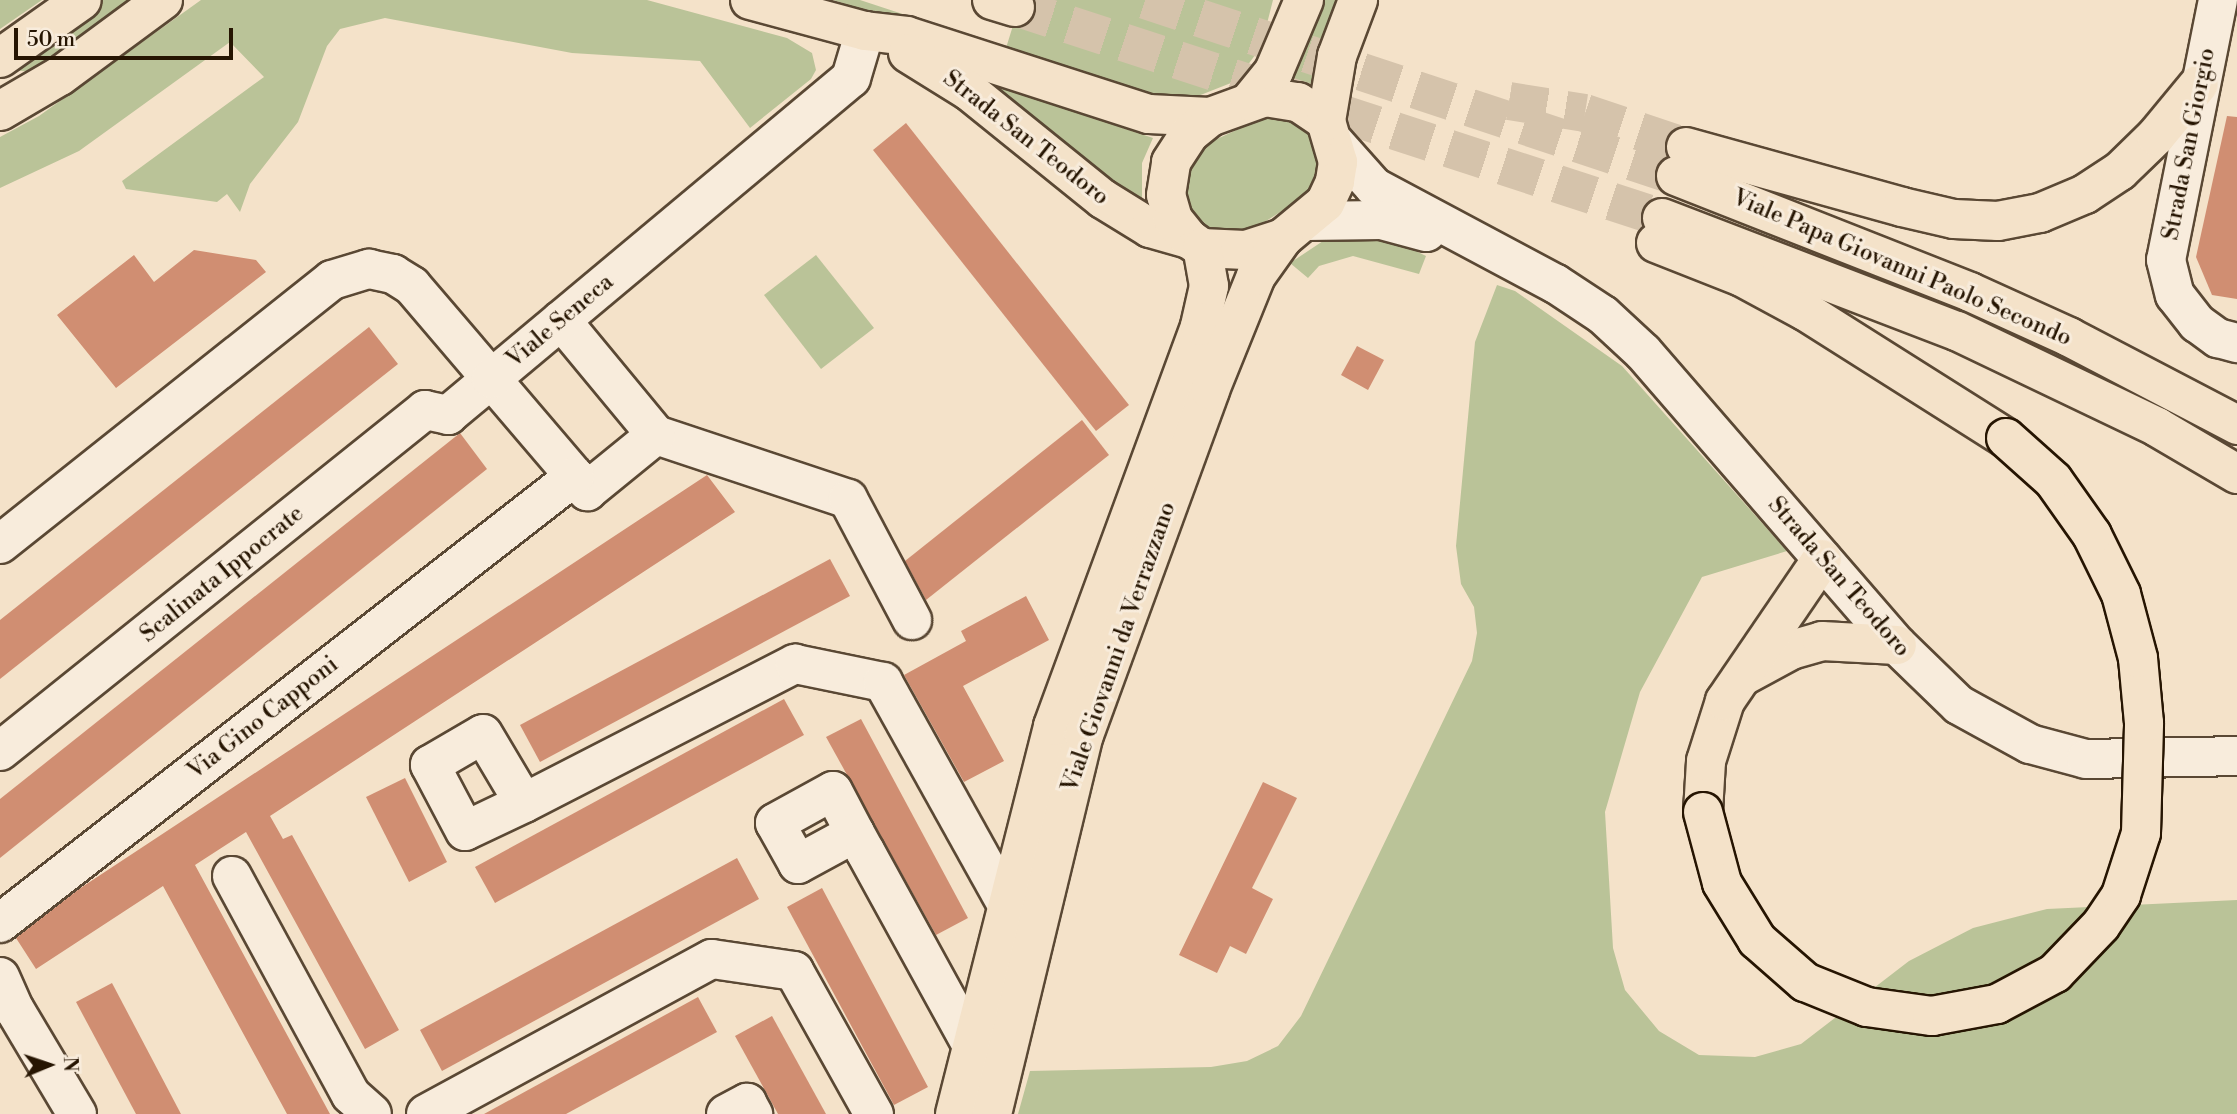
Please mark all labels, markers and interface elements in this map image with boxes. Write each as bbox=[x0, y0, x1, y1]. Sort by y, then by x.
scale bar bbox=[18, 14, 236, 58]
text: 50 m bbox=[27, 27, 75, 53]
street label: Strada San Giorgio bbox=[2157, 46, 2221, 242]
street label: Strada San Teodoro bbox=[938, 65, 1114, 211]
street label: Viale Papa Giovanni Paolo Secondo bbox=[1728, 184, 2076, 352]
street label: Viale Seneca bbox=[501, 268, 619, 374]
street label: Strada San Teodoro bbox=[1762, 491, 1916, 663]
street label: Viale Giovanni da Verrazzano bbox=[1056, 498, 1182, 796]
street label: Scalinata Ippocrate bbox=[135, 500, 309, 648]
street label: Via Gino Capponi bbox=[182, 651, 344, 785]
north arrow bbox=[14, 1030, 84, 1100]
text: N bbox=[58, 1056, 82, 1072]

